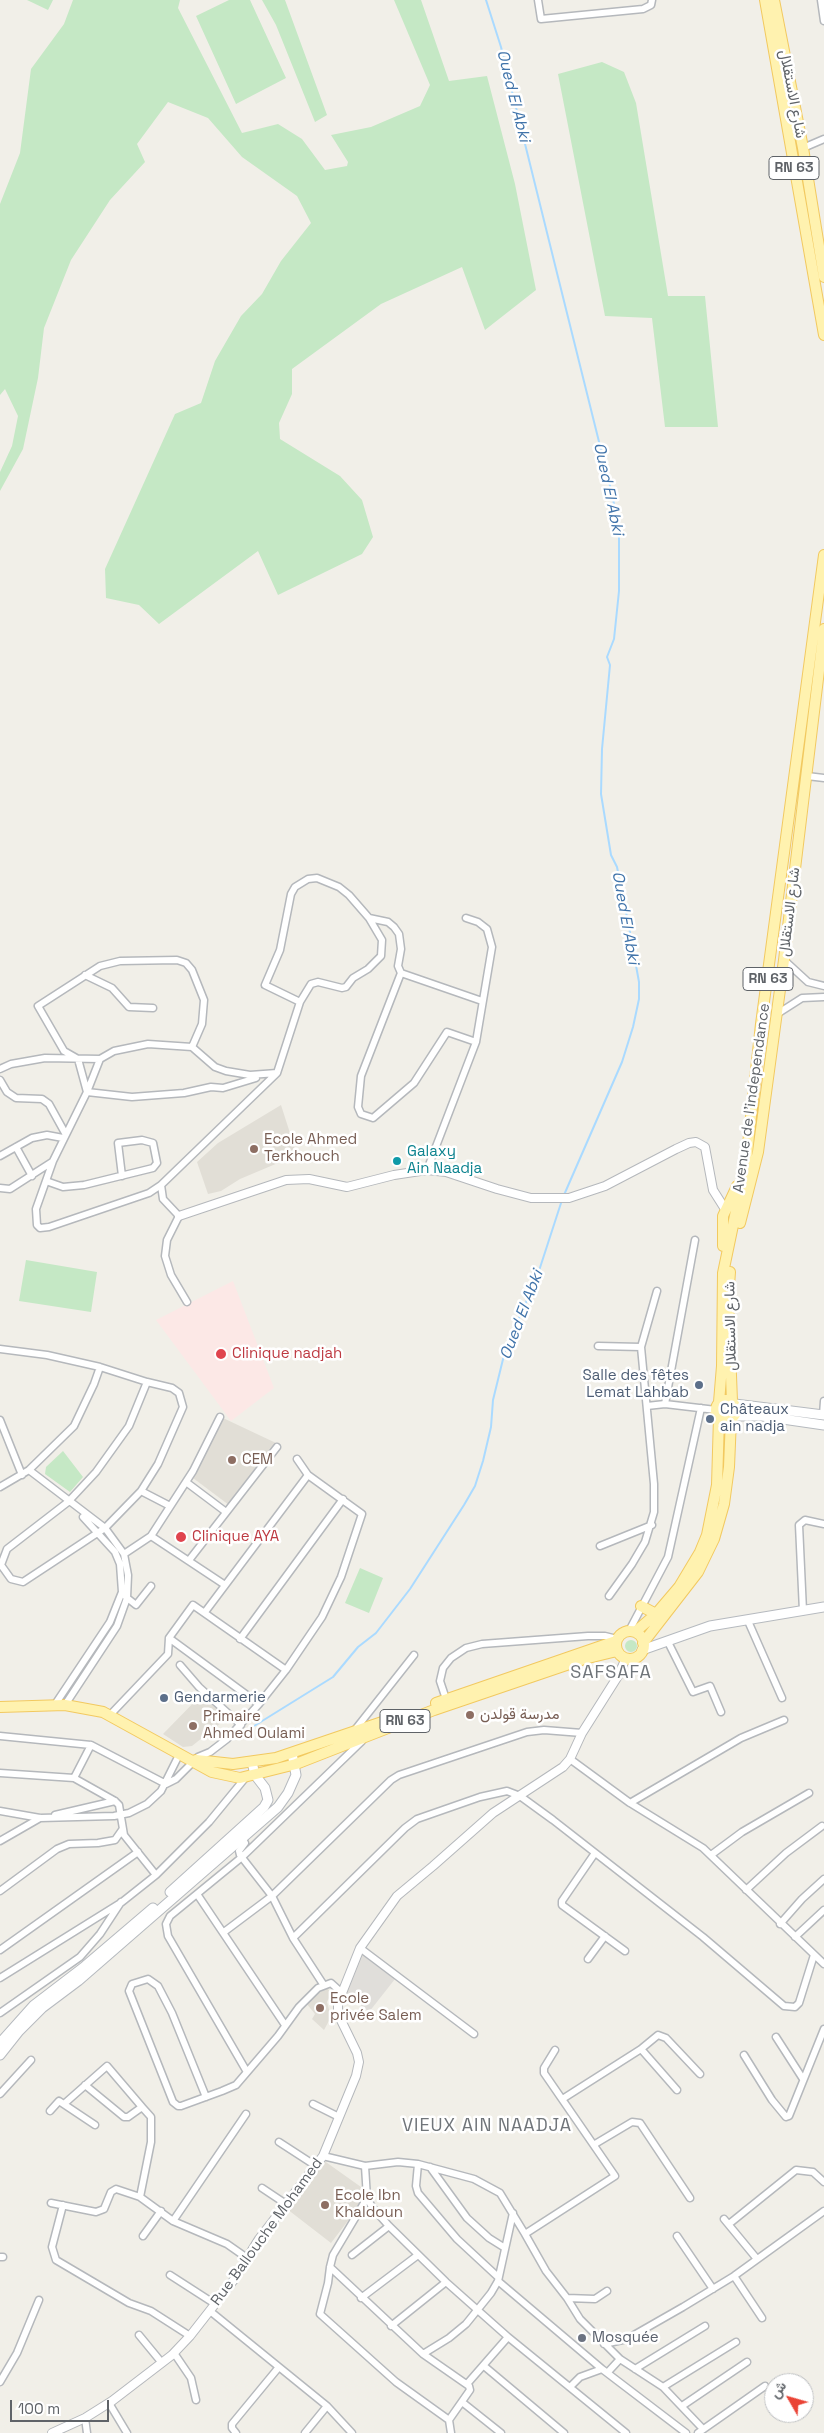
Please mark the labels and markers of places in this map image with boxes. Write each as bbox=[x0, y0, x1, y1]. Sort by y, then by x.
place label: Ecole Ahmed Terkhouch bbox=[264, 1131, 357, 1166]
marker: Ecole Ahmed Terkhouch bbox=[248, 1143, 260, 1155]
place label: Galaxy Ain Naadja bbox=[407, 1143, 482, 1178]
marker: Galaxy Ain Naadja bbox=[391, 1155, 403, 1167]
place label: Clinique nadjah bbox=[232, 1345, 342, 1363]
marker: Clinique nadjah bbox=[214, 1347, 228, 1361]
place label: Salle des fêtes Lemat Lahbab bbox=[583, 1367, 689, 1402]
marker: Salle des fêtes Lemat Lahbab bbox=[693, 1379, 705, 1391]
place label: Châteaux ain nadja bbox=[720, 1401, 789, 1436]
marker: Châteaux ain nadja bbox=[704, 1413, 716, 1425]
place label: CEM bbox=[242, 1451, 273, 1469]
marker: CEM bbox=[226, 1454, 238, 1466]
place label: Clinique AYA bbox=[192, 1528, 279, 1546]
marker: Clinique AYA bbox=[174, 1530, 188, 1544]
place label: Gendarmerie bbox=[174, 1689, 266, 1707]
marker: Gendarmerie bbox=[158, 1692, 170, 1704]
place label: مدرسة قولدن bbox=[480, 1706, 559, 1724]
place label: Primaire Ahmed Oulami bbox=[203, 1708, 305, 1743]
marker: مدرسة قولدن bbox=[464, 1709, 476, 1721]
marker: Primaire Ahmed Oulami bbox=[187, 1720, 199, 1732]
place label: Ecole privée Salem bbox=[330, 1990, 422, 2025]
marker: Ecole privée Salem bbox=[314, 2002, 326, 2014]
place label: Ecole Ibn Khaldoun bbox=[335, 2187, 403, 2222]
marker: Ecole Ibn Khaldoun bbox=[319, 2199, 331, 2211]
place label: Mosquée bbox=[592, 2329, 659, 2347]
marker: Mosquée bbox=[576, 2332, 588, 2344]

